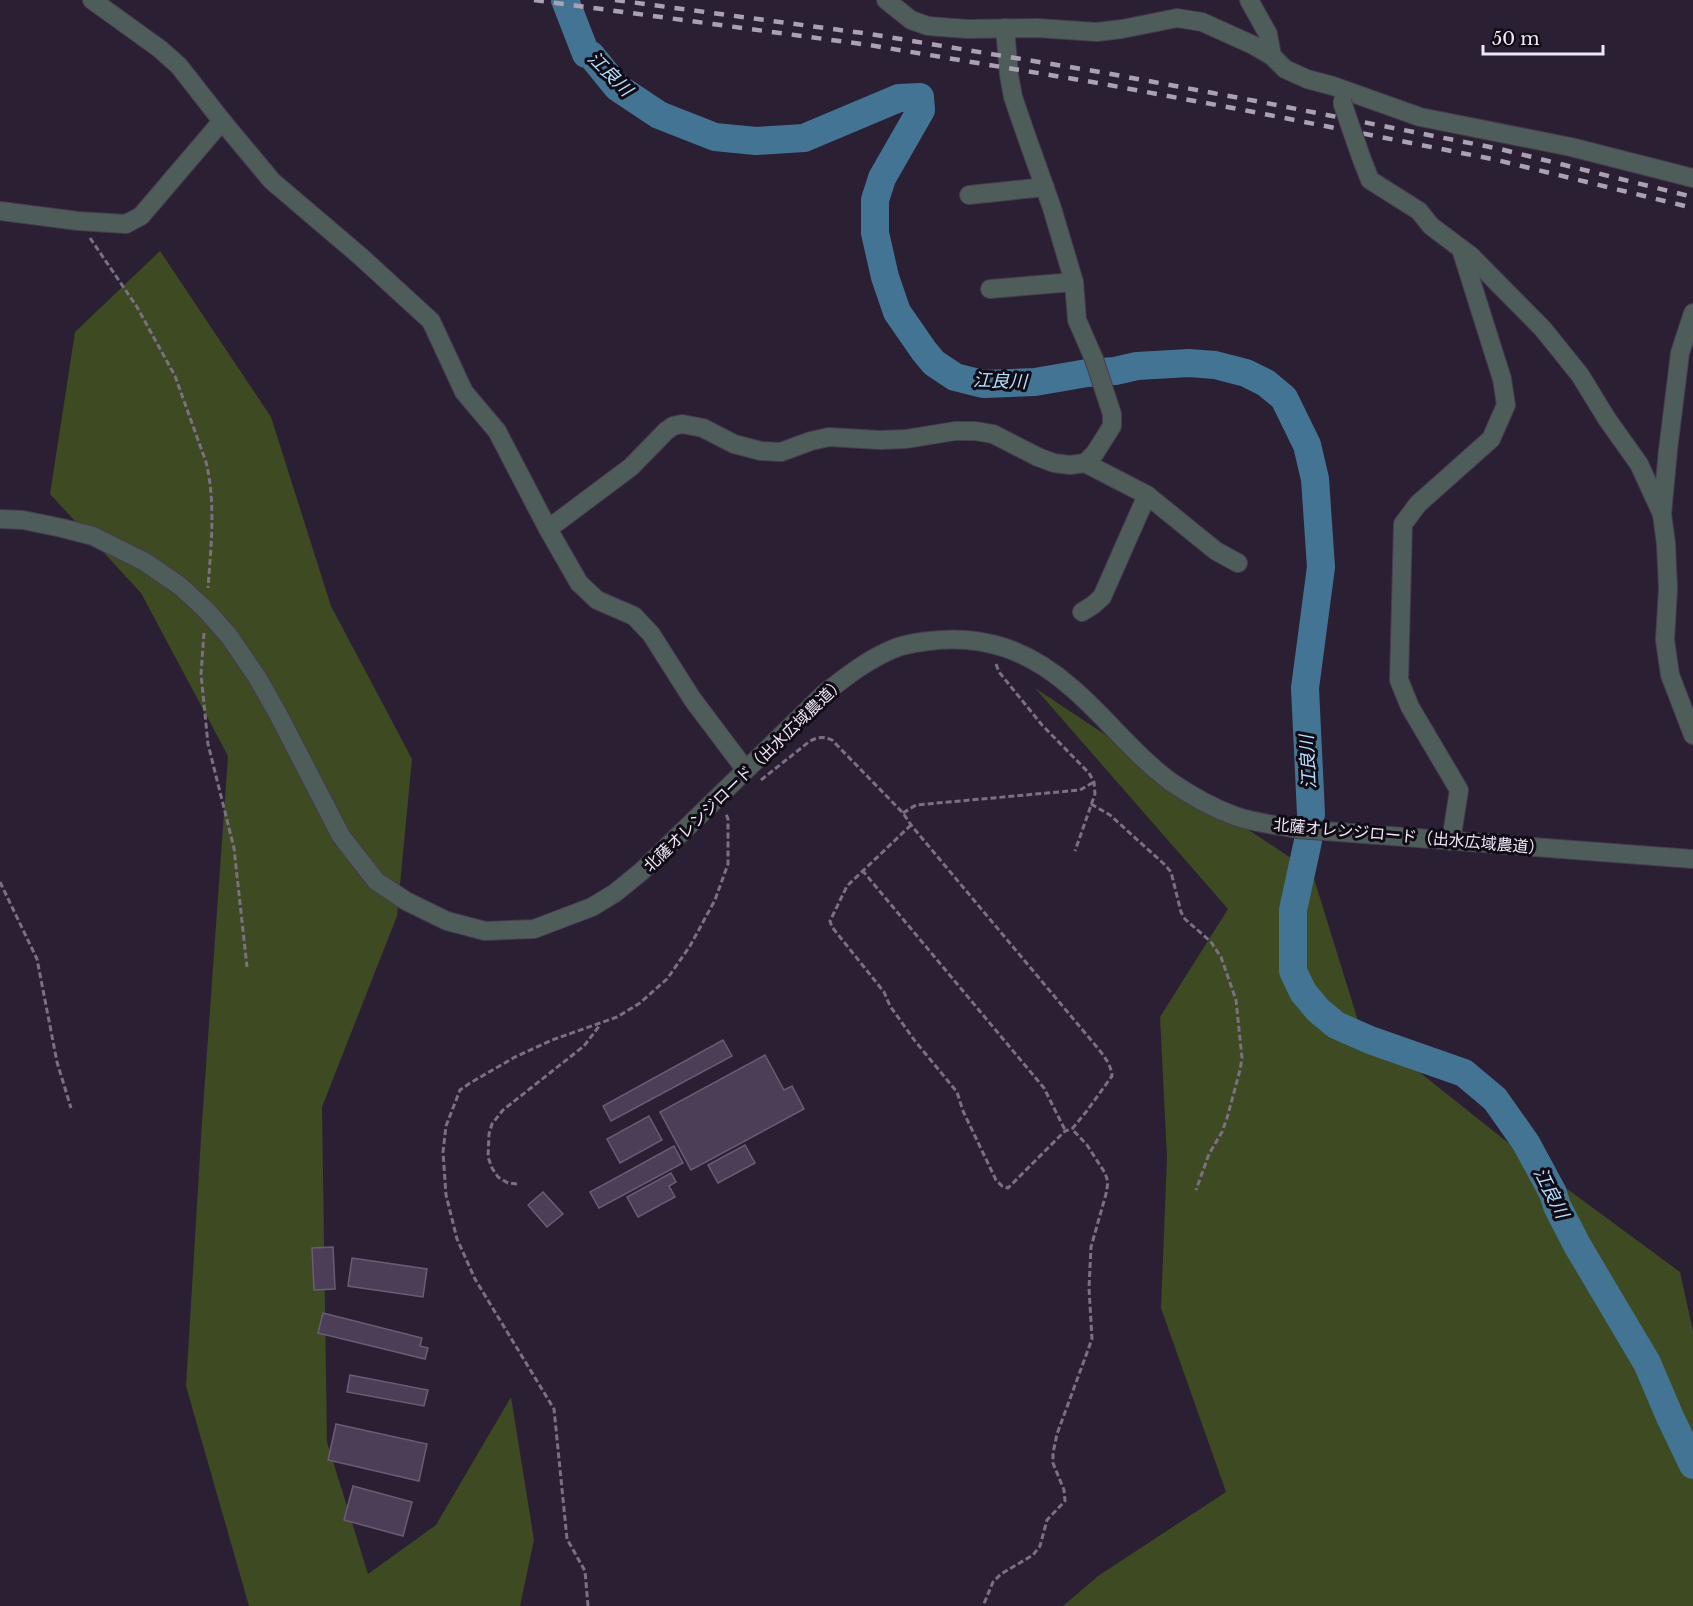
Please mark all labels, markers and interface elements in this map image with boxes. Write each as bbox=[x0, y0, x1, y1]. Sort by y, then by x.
scale bar bbox=[1483, 18, 1603, 56]
text: 50 m bbox=[1492, 28, 1540, 50]
water label: 江良川 bbox=[583, 47, 638, 102]
water label: 江良川 bbox=[973, 369, 1029, 393]
street label: 北薩オレンジロード（出水広域農道） bbox=[639, 672, 849, 876]
water label: 江良川 bbox=[1295, 732, 1320, 790]
street label: 北薩オレンジロード（出水広域農道） bbox=[1273, 814, 1545, 858]
water label: 江良川 bbox=[1529, 1164, 1574, 1224]

